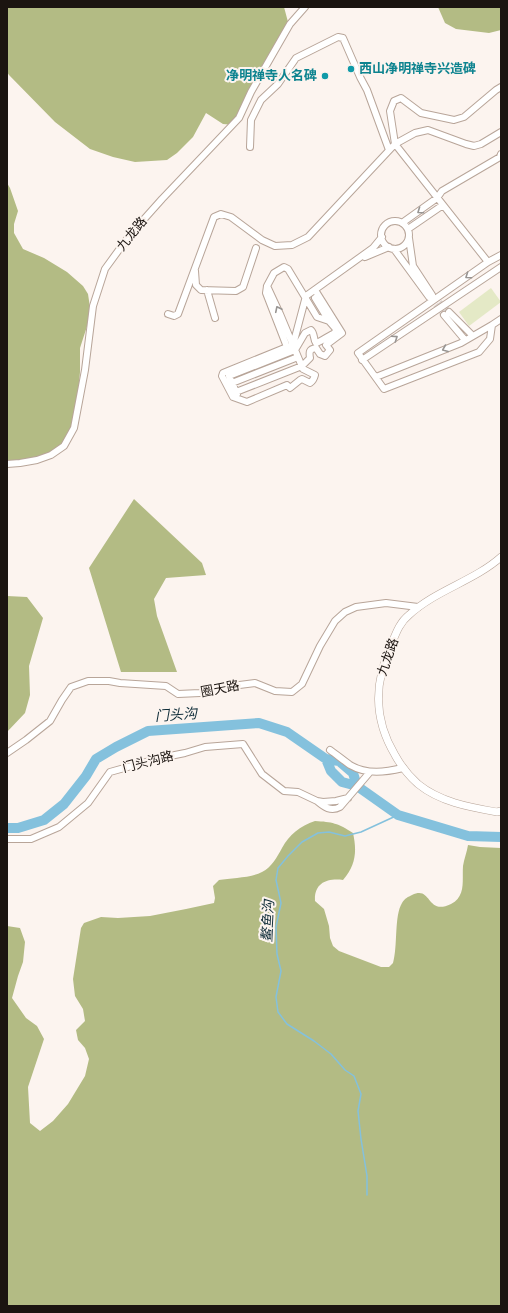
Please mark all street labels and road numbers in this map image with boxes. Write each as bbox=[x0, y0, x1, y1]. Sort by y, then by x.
street label: 九龙路 bbox=[113, 213, 151, 255]
street label: 九龙路 bbox=[373, 636, 403, 678]
street label: 圈天路 bbox=[199, 676, 241, 702]
street label: 门头沟路 bbox=[121, 747, 175, 777]

